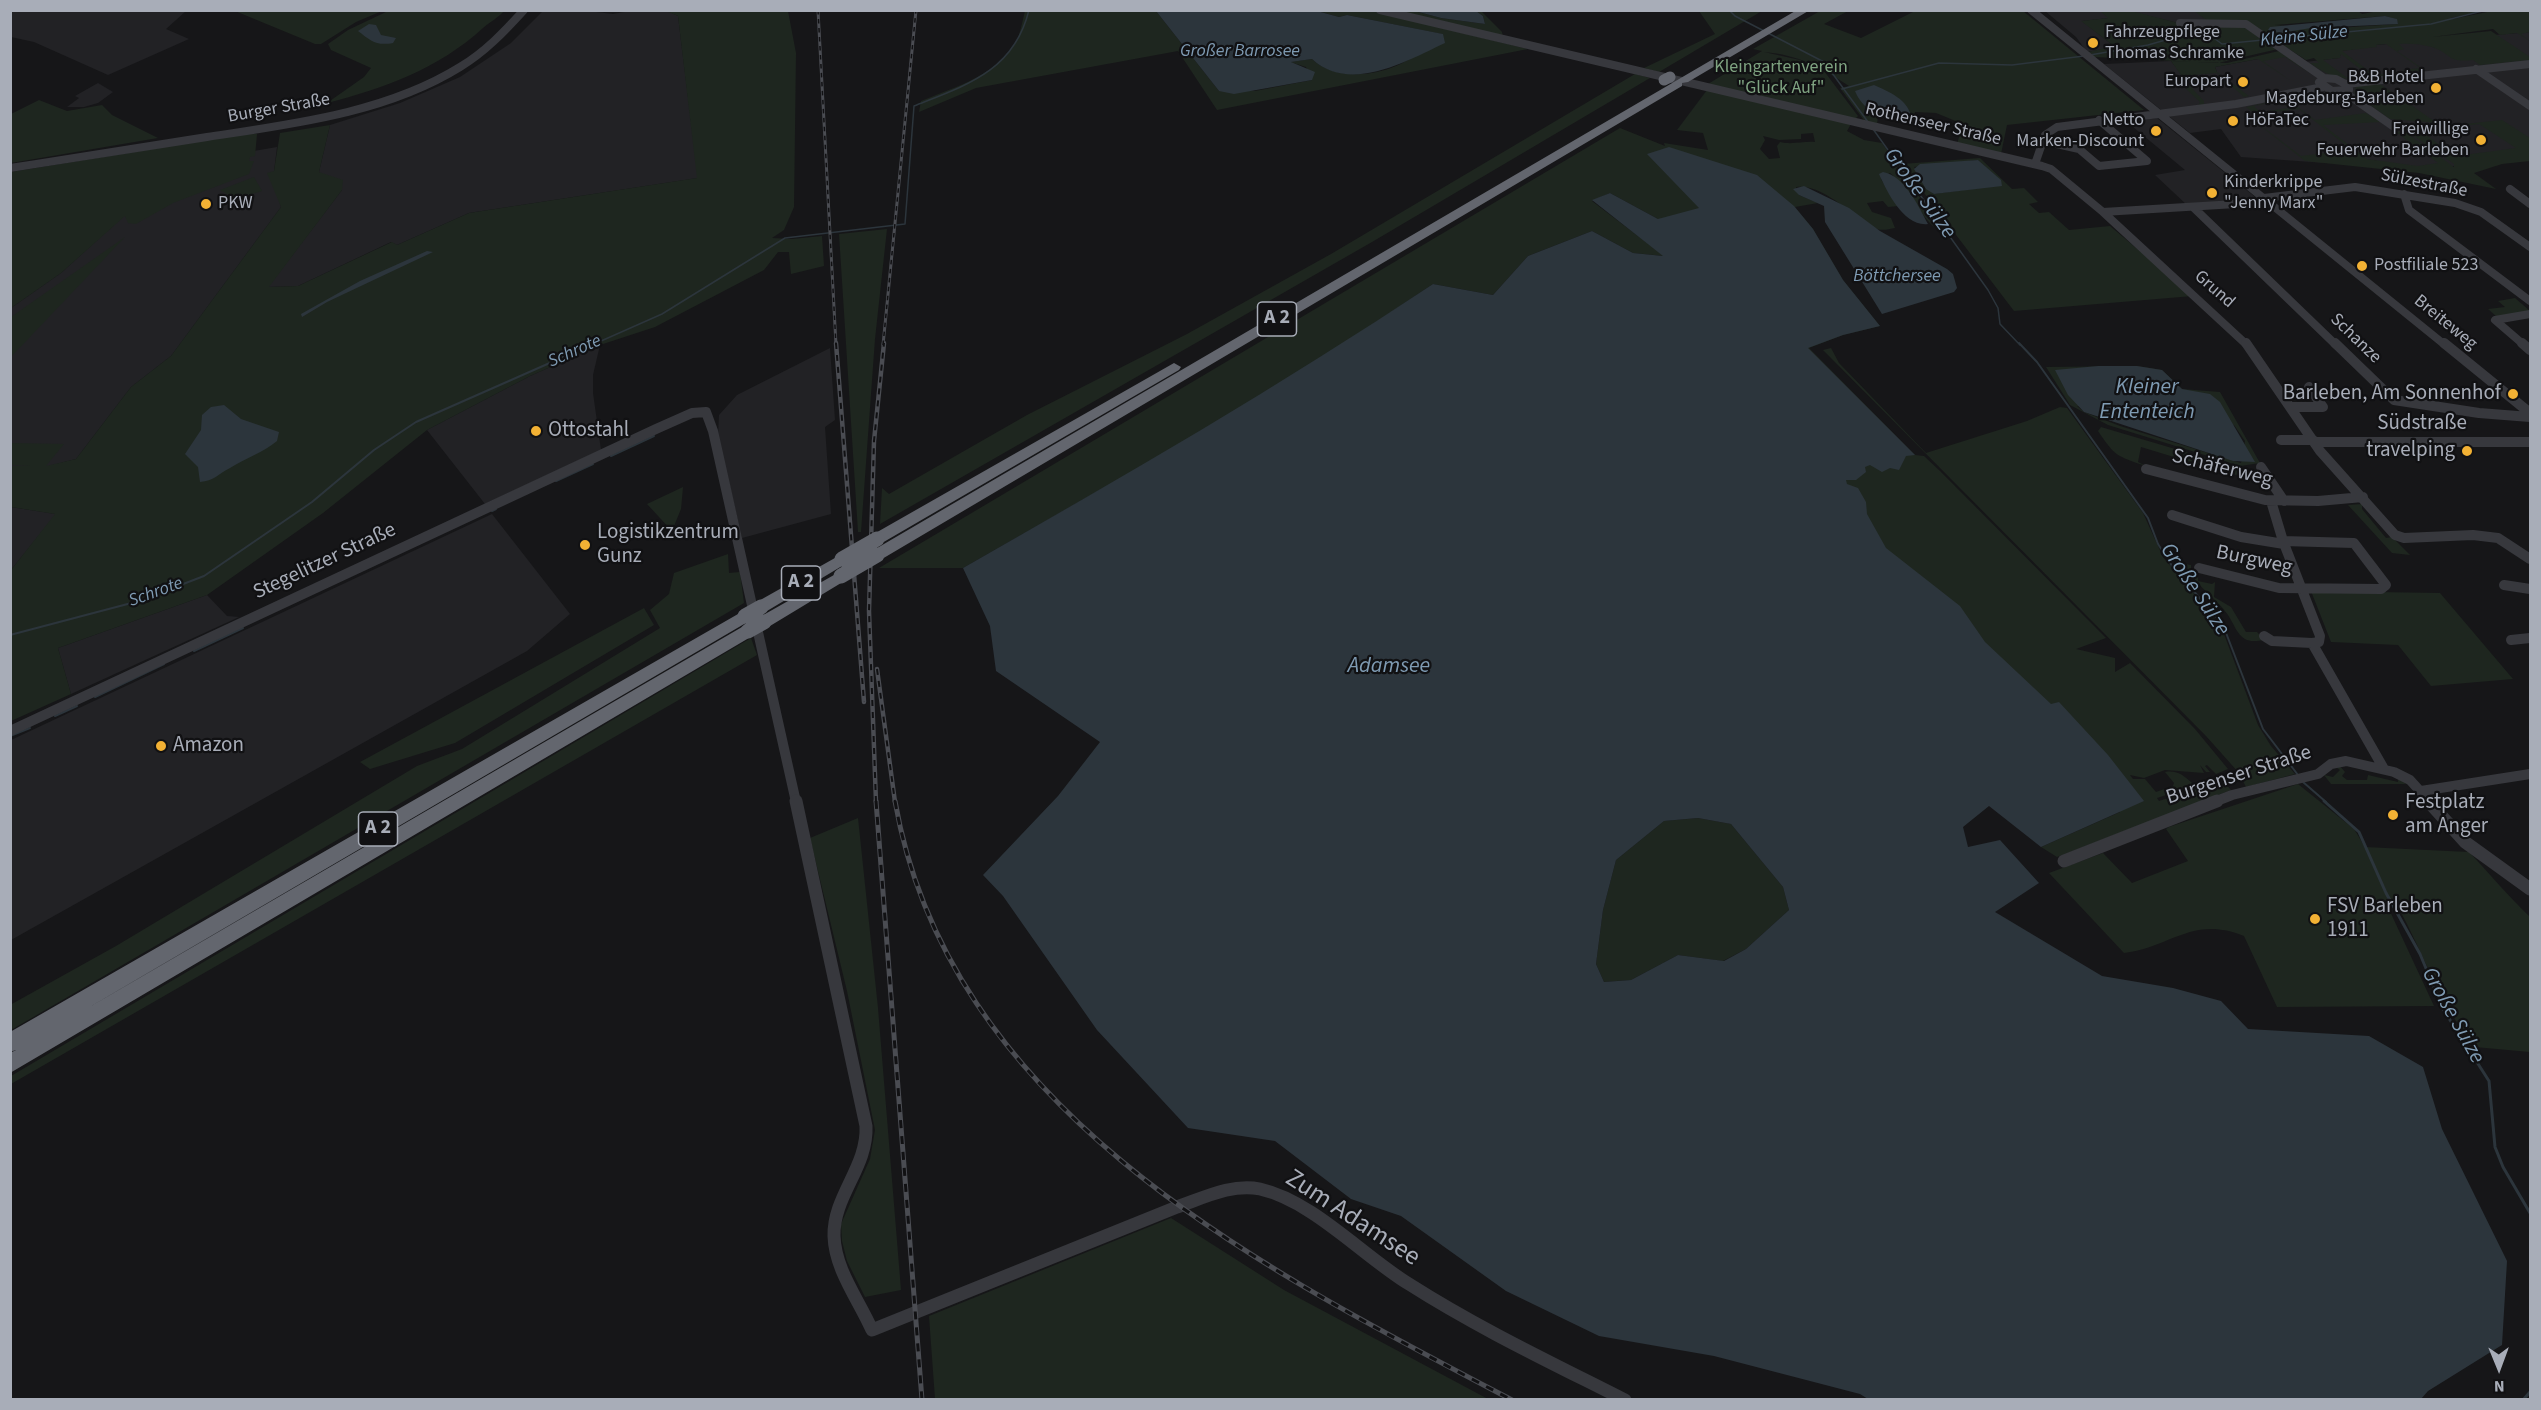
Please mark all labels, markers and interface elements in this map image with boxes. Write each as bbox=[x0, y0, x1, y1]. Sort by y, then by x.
place label: Fahrzeugpflege Thomas Schramke bbox=[2105, 22, 2244, 64]
water label: Kleine Sülze bbox=[2259, 22, 2349, 52]
marker: Fahrzeugpflege Thomas Schramke bbox=[2086, 36, 2100, 50]
water label: Großer Barrosee bbox=[1180, 41, 1300, 63]
park label: Kleingartenverein "Glück Auf" bbox=[1714, 57, 1848, 100]
place label: B&B Hotel Magdeburg-Barleben bbox=[2265, 67, 2424, 110]
place label: Europart bbox=[2165, 71, 2231, 93]
marker: Europart bbox=[2236, 75, 2250, 89]
marker: B&B Hotel Magdeburg-Barleben bbox=[2429, 81, 2443, 95]
street label: Burger Straße bbox=[226, 89, 332, 129]
street label: Rothenseer Straße bbox=[1863, 99, 2003, 151]
place label: Netto Marken-Discount bbox=[2016, 110, 2144, 152]
place label: HöFaTec bbox=[2245, 110, 2309, 132]
marker: HöFaTec bbox=[2226, 114, 2240, 128]
place label: Freiwillige Feuerwehr Barleben bbox=[2317, 119, 2469, 162]
marker: Netto Marken-Discount bbox=[2149, 124, 2163, 138]
marker: Freiwillige Feuerwehr Barleben bbox=[2474, 133, 2488, 147]
water label: Große Sülze bbox=[1877, 143, 1961, 245]
street label: Sülzestraße bbox=[2379, 165, 2469, 203]
place label: Kinderkrippe "Jenny Marx" bbox=[2224, 172, 2323, 214]
marker: Kinderkrippe "Jenny Marx" bbox=[2205, 186, 2219, 200]
place label: PKW bbox=[218, 193, 253, 215]
marker: PKW bbox=[199, 197, 213, 211]
place label: Postfiliale 523 bbox=[2374, 255, 2478, 277]
marker: Postfiliale 523 bbox=[2355, 259, 2369, 273]
water label: Böttchersee bbox=[1853, 266, 1941, 288]
street label: Grund bbox=[2189, 266, 2239, 314]
street label: Breiteweg bbox=[2409, 291, 2481, 355]
road number: A 2 bbox=[1258, 302, 1296, 336]
street label: Schanze bbox=[2325, 309, 2385, 369]
water label: Schrote bbox=[545, 331, 605, 373]
water label: Kleiner Ententeich bbox=[2099, 375, 2195, 427]
place label: Barleben, Am Sonnenhof bbox=[2283, 381, 2501, 407]
marker: Barleben, Am Sonnenhof bbox=[2506, 387, 2520, 401]
street label: Südstraße bbox=[2377, 411, 2467, 437]
place label: Ottostahl bbox=[548, 418, 629, 444]
marker: Ottostahl bbox=[529, 424, 543, 438]
place label: travelping bbox=[2366, 438, 2455, 464]
street label: Schäferweg bbox=[2169, 444, 2275, 494]
marker: travelping bbox=[2460, 444, 2474, 458]
street label: Stegelitzer Straße bbox=[250, 518, 400, 606]
place label: Logistikzentrum Gunz bbox=[597, 520, 739, 570]
marker: Logistikzentrum Gunz bbox=[578, 538, 592, 552]
water label: Große Sülze bbox=[2153, 539, 2235, 641]
street label: Burgweg bbox=[2214, 541, 2294, 581]
road number: A 2 bbox=[782, 566, 820, 600]
water label: Schrote bbox=[126, 573, 186, 613]
water label: Adamsee bbox=[1348, 654, 1430, 680]
place label: Amazon bbox=[173, 733, 244, 759]
marker: Amazon bbox=[154, 739, 168, 753]
street label: Burgenser Straße bbox=[2163, 741, 2315, 811]
place label: Festplatz am Anger bbox=[2405, 790, 2488, 840]
marker: Festplatz am Anger bbox=[2386, 808, 2400, 822]
road number: A 2 bbox=[358, 812, 398, 846]
place label: FSV Barleben 1911 bbox=[2327, 894, 2443, 944]
marker: FSV Barleben 1911 bbox=[2308, 912, 2322, 926]
water label: Große Sülze bbox=[2415, 963, 2489, 1069]
street label: Zum Adamsee bbox=[1279, 1164, 1425, 1274]
north arrow bbox=[2469, 1338, 2529, 1398]
text: N bbox=[2494, 1375, 2505, 1397]

